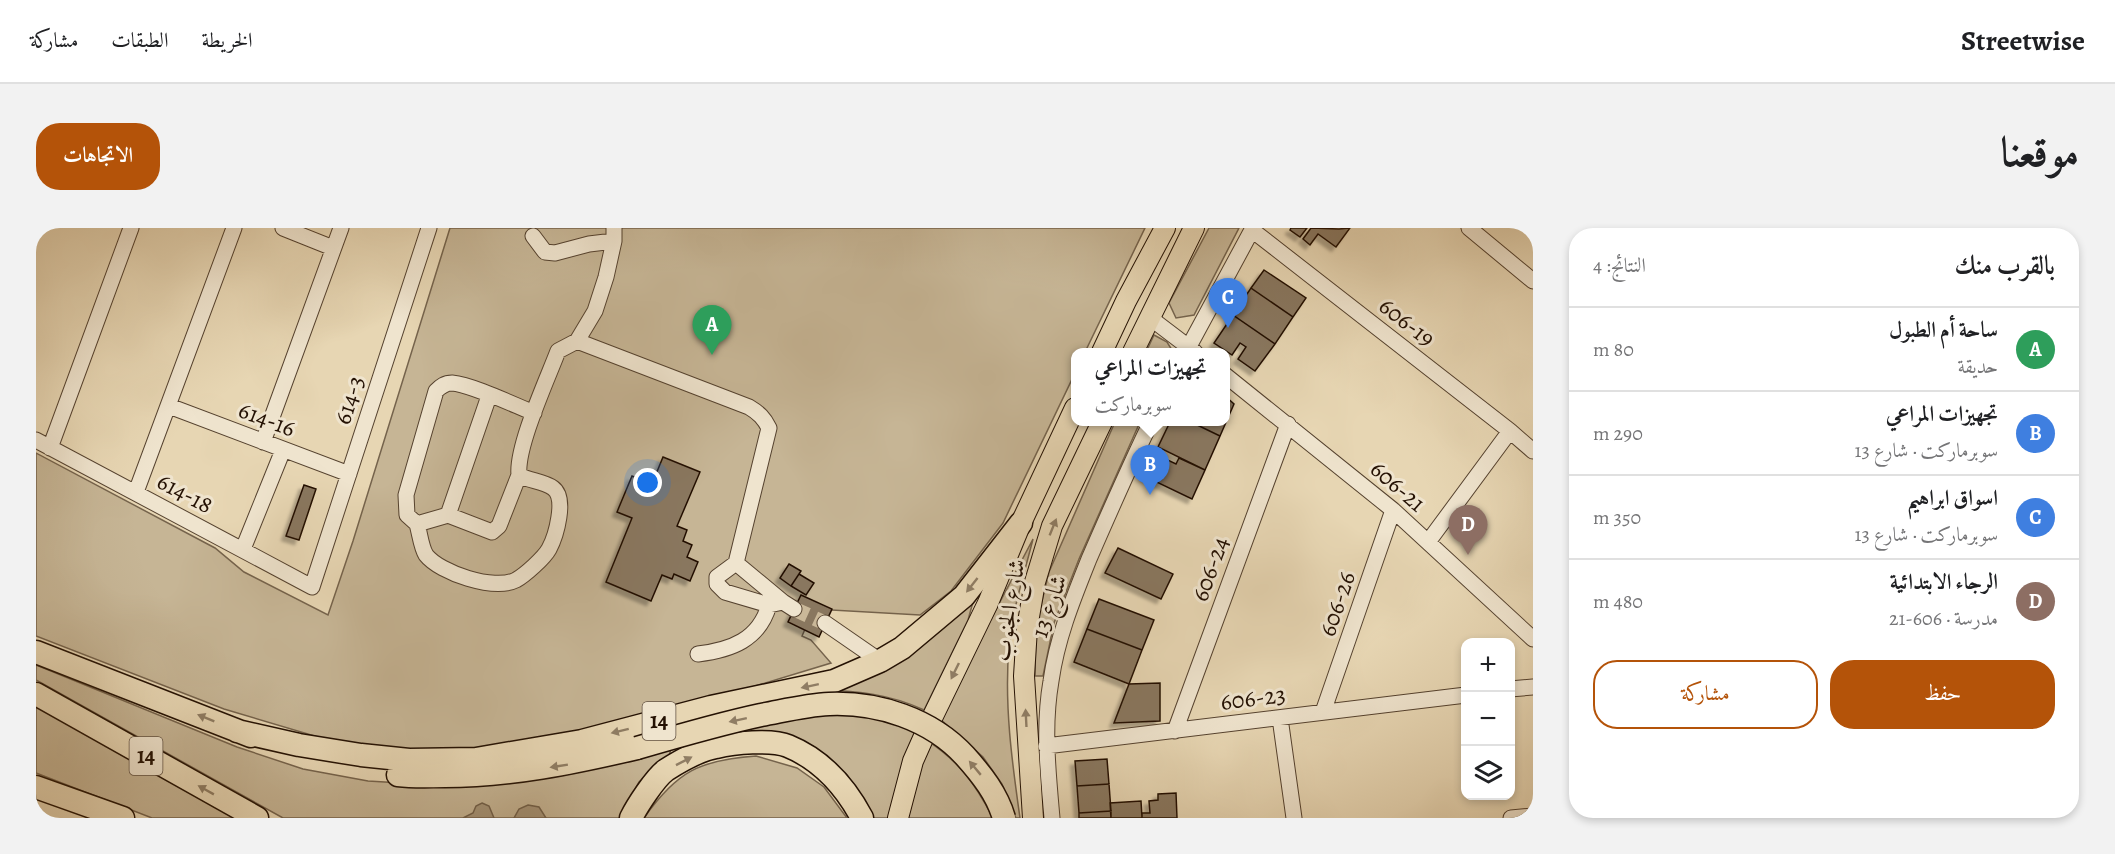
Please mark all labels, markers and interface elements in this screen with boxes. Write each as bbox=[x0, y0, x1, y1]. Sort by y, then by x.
text: Streetwise bbox=[1961, 22, 2085, 60]
text: مشاركة bbox=[30, 26, 78, 54]
text: الطبقات bbox=[111, 26, 168, 54]
text: الخريطة bbox=[201, 26, 253, 54]
button: الاتجاهات bbox=[36, 123, 160, 190]
text: موقعنا bbox=[2001, 123, 2079, 180]
text: بالقرب منك bbox=[1954, 248, 2055, 283]
text: النتائج: 4 bbox=[1593, 252, 1646, 279]
pin: C bbox=[1208, 279, 1248, 328]
street label: 606-19 bbox=[1372, 290, 1442, 354]
pin: A bbox=[692, 306, 732, 355]
text: ساحة أم الطبول bbox=[1889, 315, 1998, 345]
text: 80 m bbox=[1593, 336, 1634, 363]
text: A bbox=[2029, 336, 2042, 363]
popup bbox=[1071, 348, 1230, 426]
text: تجهيزات المراعي bbox=[1094, 353, 1207, 383]
text: حديقة bbox=[1958, 353, 1998, 380]
street label: 614-3 bbox=[326, 372, 372, 428]
text: سوبرماركت bbox=[1094, 391, 1172, 418]
street label: 614-16 bbox=[234, 394, 300, 444]
text: تجهيزات المراعي bbox=[1886, 399, 1998, 429]
text: 290 m bbox=[1593, 420, 1643, 447]
text: B bbox=[2029, 420, 2042, 447]
text: سوبرماركت · شارع 13 bbox=[1855, 437, 1998, 464]
pin: B bbox=[1130, 446, 1170, 495]
street label: 606-21 bbox=[1363, 453, 1433, 519]
street label: 614-18 bbox=[151, 465, 219, 521]
your location bbox=[633, 468, 662, 497]
text: اسواق ابراهيم bbox=[1907, 483, 1998, 513]
text: 350 m bbox=[1593, 504, 1641, 531]
text: C bbox=[2029, 504, 2042, 531]
pin: D bbox=[1448, 506, 1488, 555]
one-way arrow bbox=[1048, 517, 1058, 535]
text: سوبرماركت · شارع 13 bbox=[1855, 521, 1998, 548]
street label: 606-24 bbox=[1184, 532, 1236, 606]
street label: شارع الجنوب bbox=[985, 557, 1037, 664]
street label: 606-26 bbox=[1311, 567, 1363, 641]
text: الرجاء الابتدائية bbox=[1890, 567, 1998, 597]
street label: شارع 13 bbox=[1023, 570, 1078, 643]
one-way arrow bbox=[966, 577, 979, 593]
text: 480 m bbox=[1593, 588, 1643, 615]
text: D bbox=[2029, 588, 2042, 615]
text: مدرسة · 606-21 bbox=[1889, 605, 1998, 632]
map controls bbox=[1461, 638, 1515, 800]
button: + bbox=[1461, 638, 1515, 692]
button: مشاركة bbox=[1593, 660, 1818, 729]
button: حفظ bbox=[1830, 660, 2055, 729]
one-way arrow bbox=[950, 662, 959, 679]
street label: 606-23 bbox=[1219, 678, 1287, 718]
one-way arrow bbox=[800, 682, 819, 691]
button: − bbox=[1461, 692, 1515, 746]
road number: 14 bbox=[642, 702, 676, 740]
one-way arrow bbox=[1022, 708, 1031, 727]
one-way arrow bbox=[197, 713, 215, 723]
one-way arrow bbox=[729, 716, 748, 725]
one-way arrow bbox=[611, 727, 629, 736]
road number: 14 bbox=[130, 737, 162, 775]
button: layers bbox=[1461, 746, 1515, 800]
one-way arrow bbox=[675, 756, 692, 766]
one-way arrow bbox=[550, 761, 569, 770]
one-way arrow bbox=[969, 761, 982, 776]
one-way arrow bbox=[197, 785, 214, 795]

